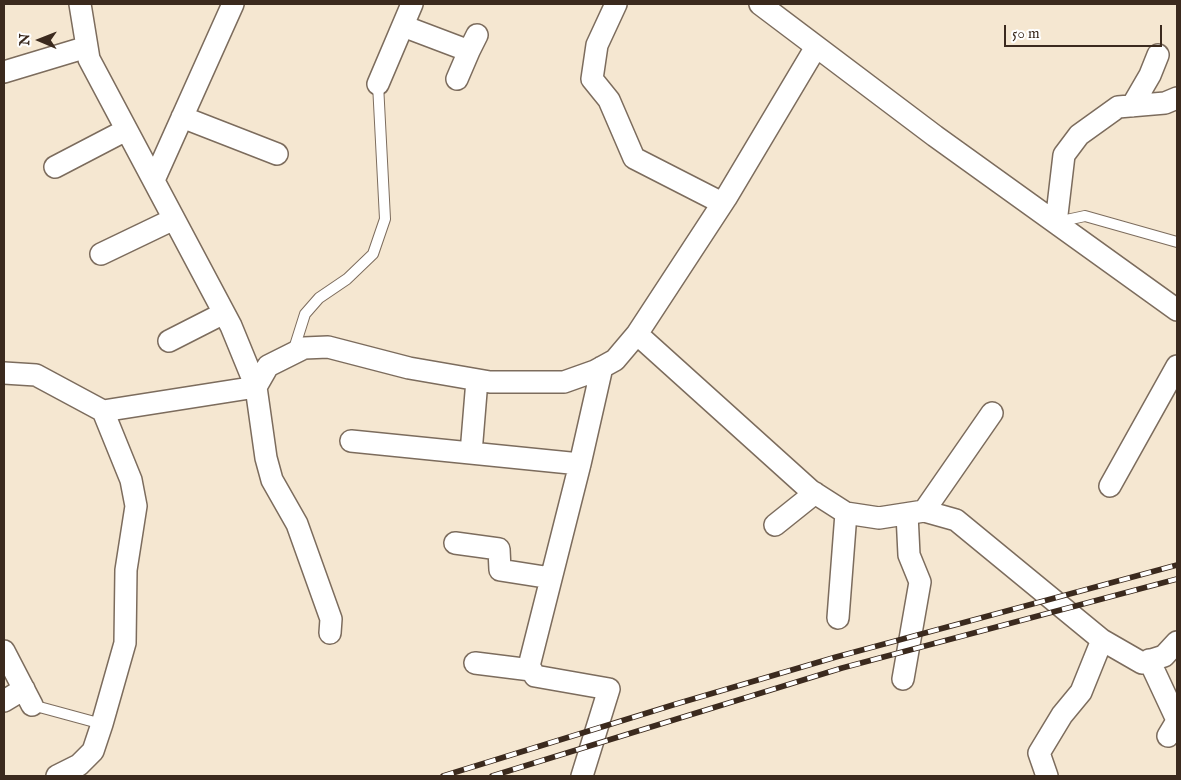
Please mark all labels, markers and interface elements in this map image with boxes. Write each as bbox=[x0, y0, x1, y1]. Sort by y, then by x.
north arrow bbox=[15, 15, 65, 65]
scale bar bbox=[1006, 15, 1164, 47]
text: 50 m bbox=[1012, 24, 1040, 43]
text: N bbox=[16, 34, 34, 46]

